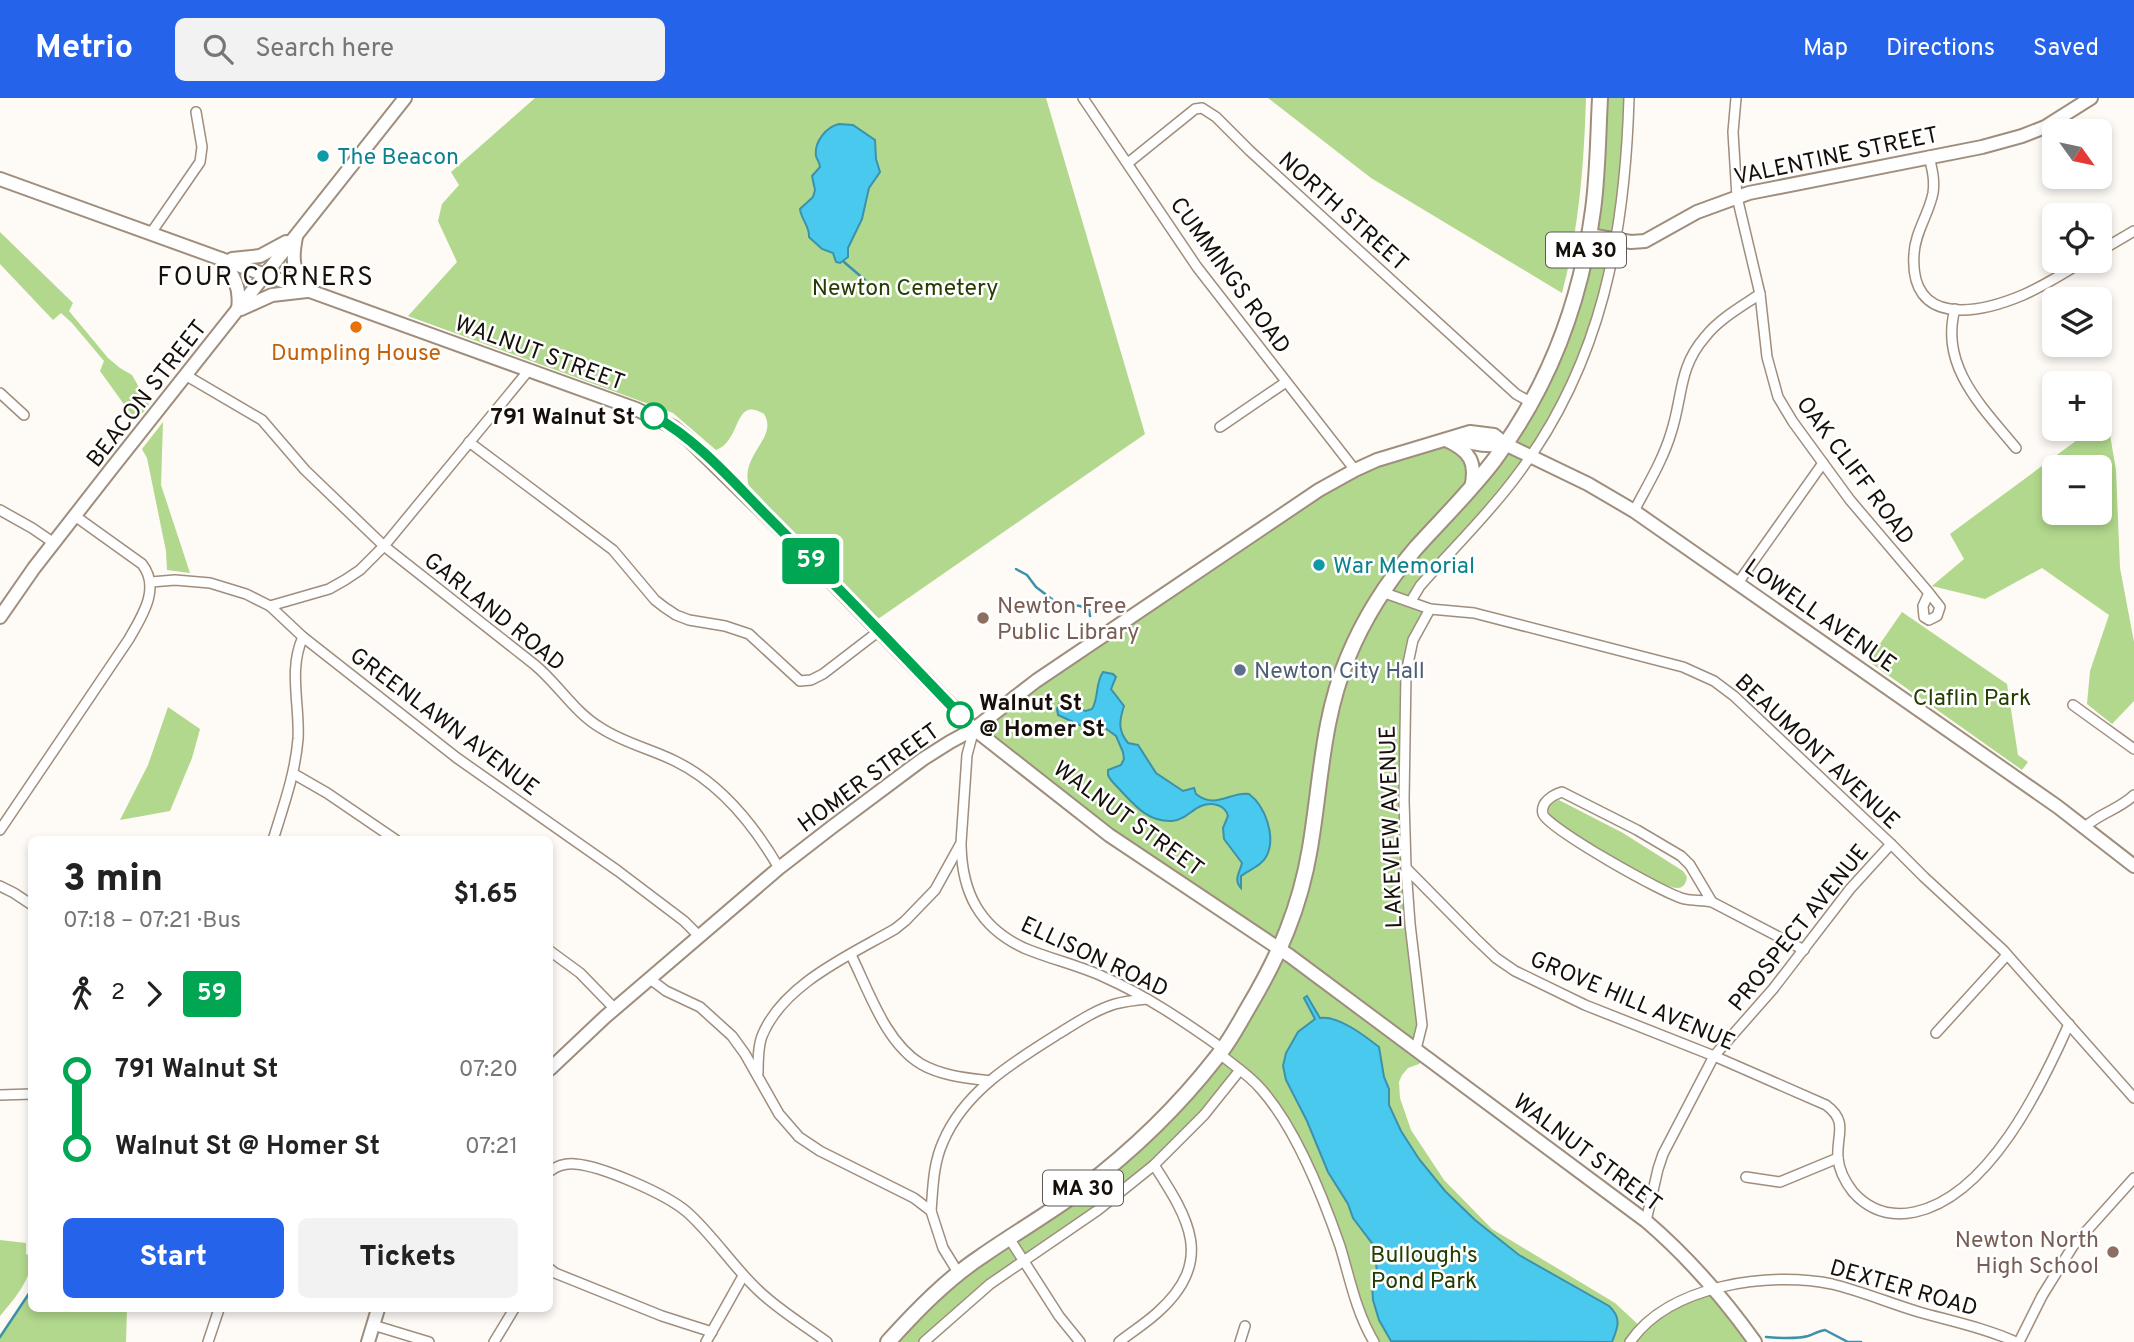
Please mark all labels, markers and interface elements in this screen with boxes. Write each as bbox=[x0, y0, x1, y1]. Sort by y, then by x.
search box bbox=[175, 18, 665, 81]
text: Metrio bbox=[35, 28, 133, 70]
icon: search bbox=[199, 30, 237, 68]
text: Search here bbox=[255, 33, 394, 66]
text: Map bbox=[1803, 34, 1848, 64]
text: Directions bbox=[1886, 34, 1995, 64]
text: Saved bbox=[2033, 34, 2099, 64]
north arrow bbox=[2042, 119, 2112, 189]
map controls bbox=[2042, 119, 2112, 525]
street label: VALENTINE STREET bbox=[1731, 122, 1942, 193]
place label: The Beacon bbox=[337, 144, 459, 173]
street label: NORTH STREET bbox=[1271, 147, 1413, 279]
marker: The Beacon bbox=[315, 148, 331, 164]
street label: CUMMINGS ROAD bbox=[1162, 192, 1296, 361]
button: locate bbox=[2042, 203, 2112, 273]
road number: MA 30 bbox=[1546, 232, 1626, 268]
district label: FOUR CORNERS bbox=[157, 262, 375, 295]
park label: Newton Cemetery bbox=[812, 275, 998, 304]
button: layers bbox=[2042, 287, 2112, 357]
street label: WALNUT STREET bbox=[450, 310, 628, 399]
street label: BEACON STREET bbox=[81, 315, 215, 474]
marker: Dumpling House bbox=[348, 319, 364, 335]
place label: Dumpling House bbox=[271, 340, 441, 369]
button: + bbox=[2042, 371, 2112, 441]
street label: OAK CLIFF ROAD bbox=[1789, 391, 1919, 552]
marker: 791 Walnut St bbox=[641, 403, 667, 429]
place label: 791 Walnut St bbox=[491, 404, 635, 433]
button: − bbox=[2042, 455, 2112, 525]
line badge: 59 bbox=[780, 538, 842, 584]
text: 59 bbox=[796, 546, 826, 576]
street label: GARLAND ROAD bbox=[417, 547, 570, 679]
place label: War Memorial bbox=[1333, 553, 1475, 582]
street label: LOWELL AVENUE bbox=[1738, 554, 1901, 680]
marker: War Memorial bbox=[1311, 557, 1327, 573]
place label: Newton Free Public Library bbox=[997, 593, 1140, 648]
marker: Newton Free Public Library bbox=[975, 610, 991, 626]
street label: GREENLAWN AVENUE bbox=[343, 642, 544, 804]
place label: Newton City Hall bbox=[1254, 658, 1425, 687]
marker: Newton City Hall bbox=[1232, 662, 1248, 678]
street label: BEAUMONT AVENUE bbox=[1728, 669, 1905, 837]
park label: Claflin Park bbox=[1913, 685, 2031, 714]
place label: Walnut St @ Homer St bbox=[979, 690, 1105, 745]
marker: Walnut St @ Homer St bbox=[947, 702, 973, 728]
street label: HOMER STREET bbox=[793, 718, 946, 840]
street label: LAKEVIEW AVENUE bbox=[1374, 725, 1411, 929]
street label: WALNUT STREET bbox=[1047, 756, 1208, 884]
street label: PROSPECT AVENUE bbox=[1723, 839, 1876, 1018]
text: 3 min bbox=[63, 856, 163, 905]
text: $1.65 bbox=[454, 879, 518, 912]
text: 07:18 – 07:21 · Bus bbox=[63, 907, 241, 936]
street label: ELLISON ROAD bbox=[1015, 911, 1173, 1005]
street label: GROVE HILL AVENUE bbox=[1525, 946, 1739, 1059]
icon: walk bbox=[63, 975, 101, 1013]
icon: forward bbox=[135, 975, 173, 1013]
text: 2 bbox=[111, 979, 125, 1008]
text: 59 bbox=[197, 979, 227, 1009]
text: 791 Walnut St bbox=[115, 1054, 278, 1087]
text: 07:20 bbox=[459, 1056, 518, 1085]
street label: WALNUT STREET bbox=[1506, 1089, 1667, 1219]
text: Walnut St @ Homer St bbox=[115, 1131, 380, 1164]
text: 07:21 bbox=[465, 1133, 518, 1162]
road number: MA 30 bbox=[1043, 1170, 1123, 1206]
button: Start bbox=[63, 1218, 284, 1298]
button: Tickets bbox=[298, 1218, 518, 1298]
place label: Newton North High School bbox=[1955, 1227, 2099, 1282]
park label: Bullough's Pond Park bbox=[1370, 1242, 1478, 1297]
marker: Newton North High School bbox=[2105, 1244, 2121, 1260]
street label: DEXTER ROAD bbox=[1826, 1254, 1981, 1324]

